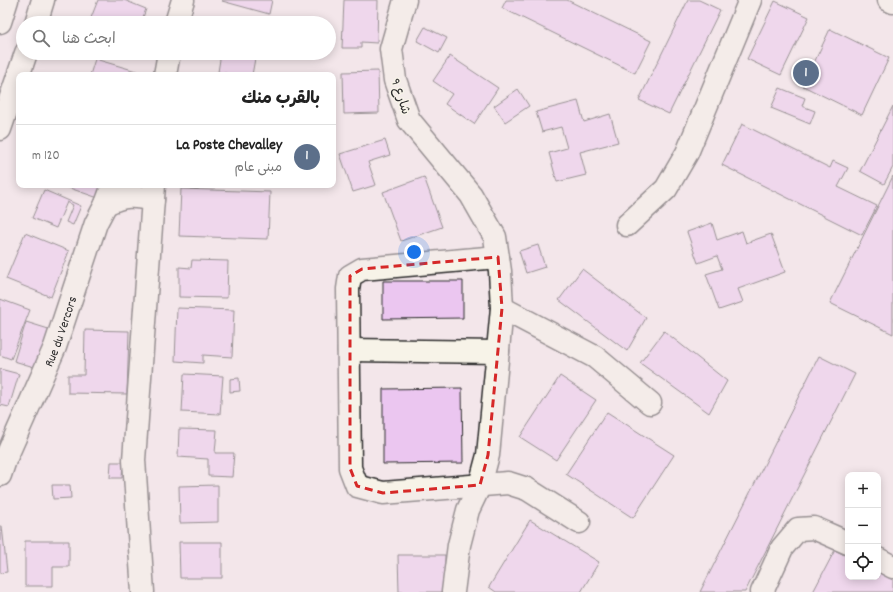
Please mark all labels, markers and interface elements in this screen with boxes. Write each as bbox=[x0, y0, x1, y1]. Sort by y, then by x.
search box bbox=[16, 16, 336, 60]
icon: search bbox=[30, 27, 52, 49]
text: ابحث هنا bbox=[62, 29, 116, 51]
pin: 1 bbox=[793, 58, 819, 88]
street label: شارع 9 bbox=[385, 76, 414, 117]
text: بالقرب منك bbox=[242, 88, 320, 112]
text: La Poste Chevalley bbox=[176, 135, 282, 157]
text: 120 m bbox=[32, 147, 60, 166]
text: 1 bbox=[306, 147, 308, 166]
text: مبنى عام bbox=[234, 159, 282, 178]
your location bbox=[404, 242, 424, 262]
street label: Rue du Vercors bbox=[40, 294, 83, 370]
map controls bbox=[845, 472, 881, 580]
button: + bbox=[845, 472, 881, 508]
button: − bbox=[845, 508, 881, 544]
button: locate bbox=[845, 544, 881, 580]

